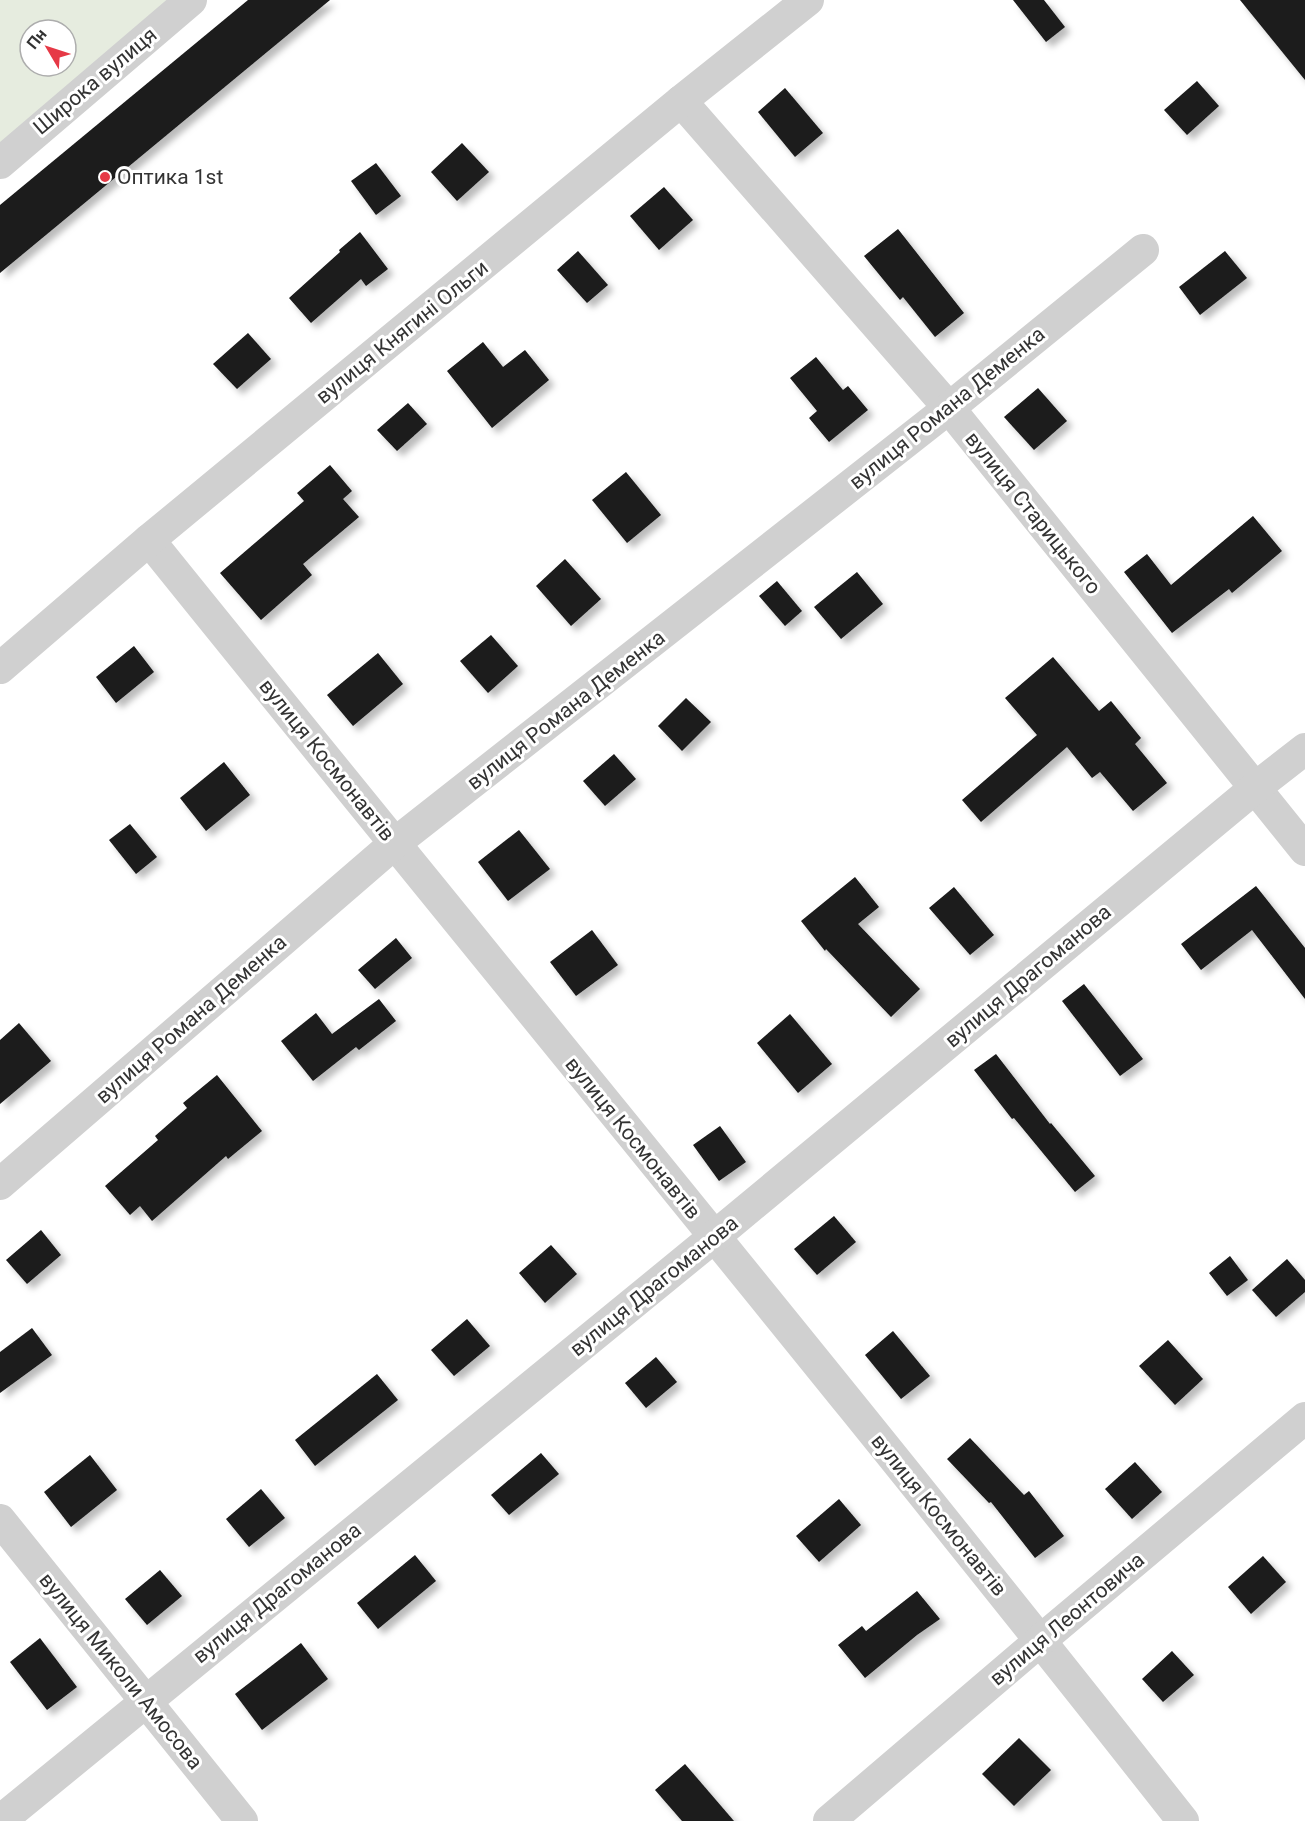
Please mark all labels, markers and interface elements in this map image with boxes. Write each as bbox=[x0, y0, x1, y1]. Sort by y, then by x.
north arrow bbox=[18, 18, 78, 78]
street label: Широка вулиця bbox=[29, 23, 161, 139]
text: Пн bbox=[23, 25, 51, 53]
place label: Оптика 1st bbox=[117, 165, 223, 189]
marker: Оптика 1st bbox=[98, 170, 112, 184]
street label: вулиця Княгині Ольги bbox=[311, 255, 493, 409]
street label: вулиця Романа Деменка bbox=[845, 322, 1049, 494]
street label: вулиця Старицького bbox=[960, 427, 1106, 599]
street label: вулиця Романа Деменка bbox=[462, 625, 670, 795]
street label: вулиця Космонавтів bbox=[254, 674, 400, 846]
street label: вулиця Драгоманова bbox=[940, 900, 1116, 1052]
street label: вулиця Романа Деменка bbox=[91, 930, 291, 1108]
street label: вулиця Космонавтів bbox=[560, 1052, 706, 1224]
street label: вулиця Драгоманова bbox=[565, 1211, 743, 1361]
street label: вулиця Космонавтів bbox=[866, 1429, 1012, 1601]
street label: вулиця Драгоманова bbox=[188, 1518, 366, 1668]
street label: вулиця Леонтовича bbox=[985, 1548, 1149, 1690]
street label: вулиця Миколи Амосова bbox=[34, 1568, 208, 1774]

